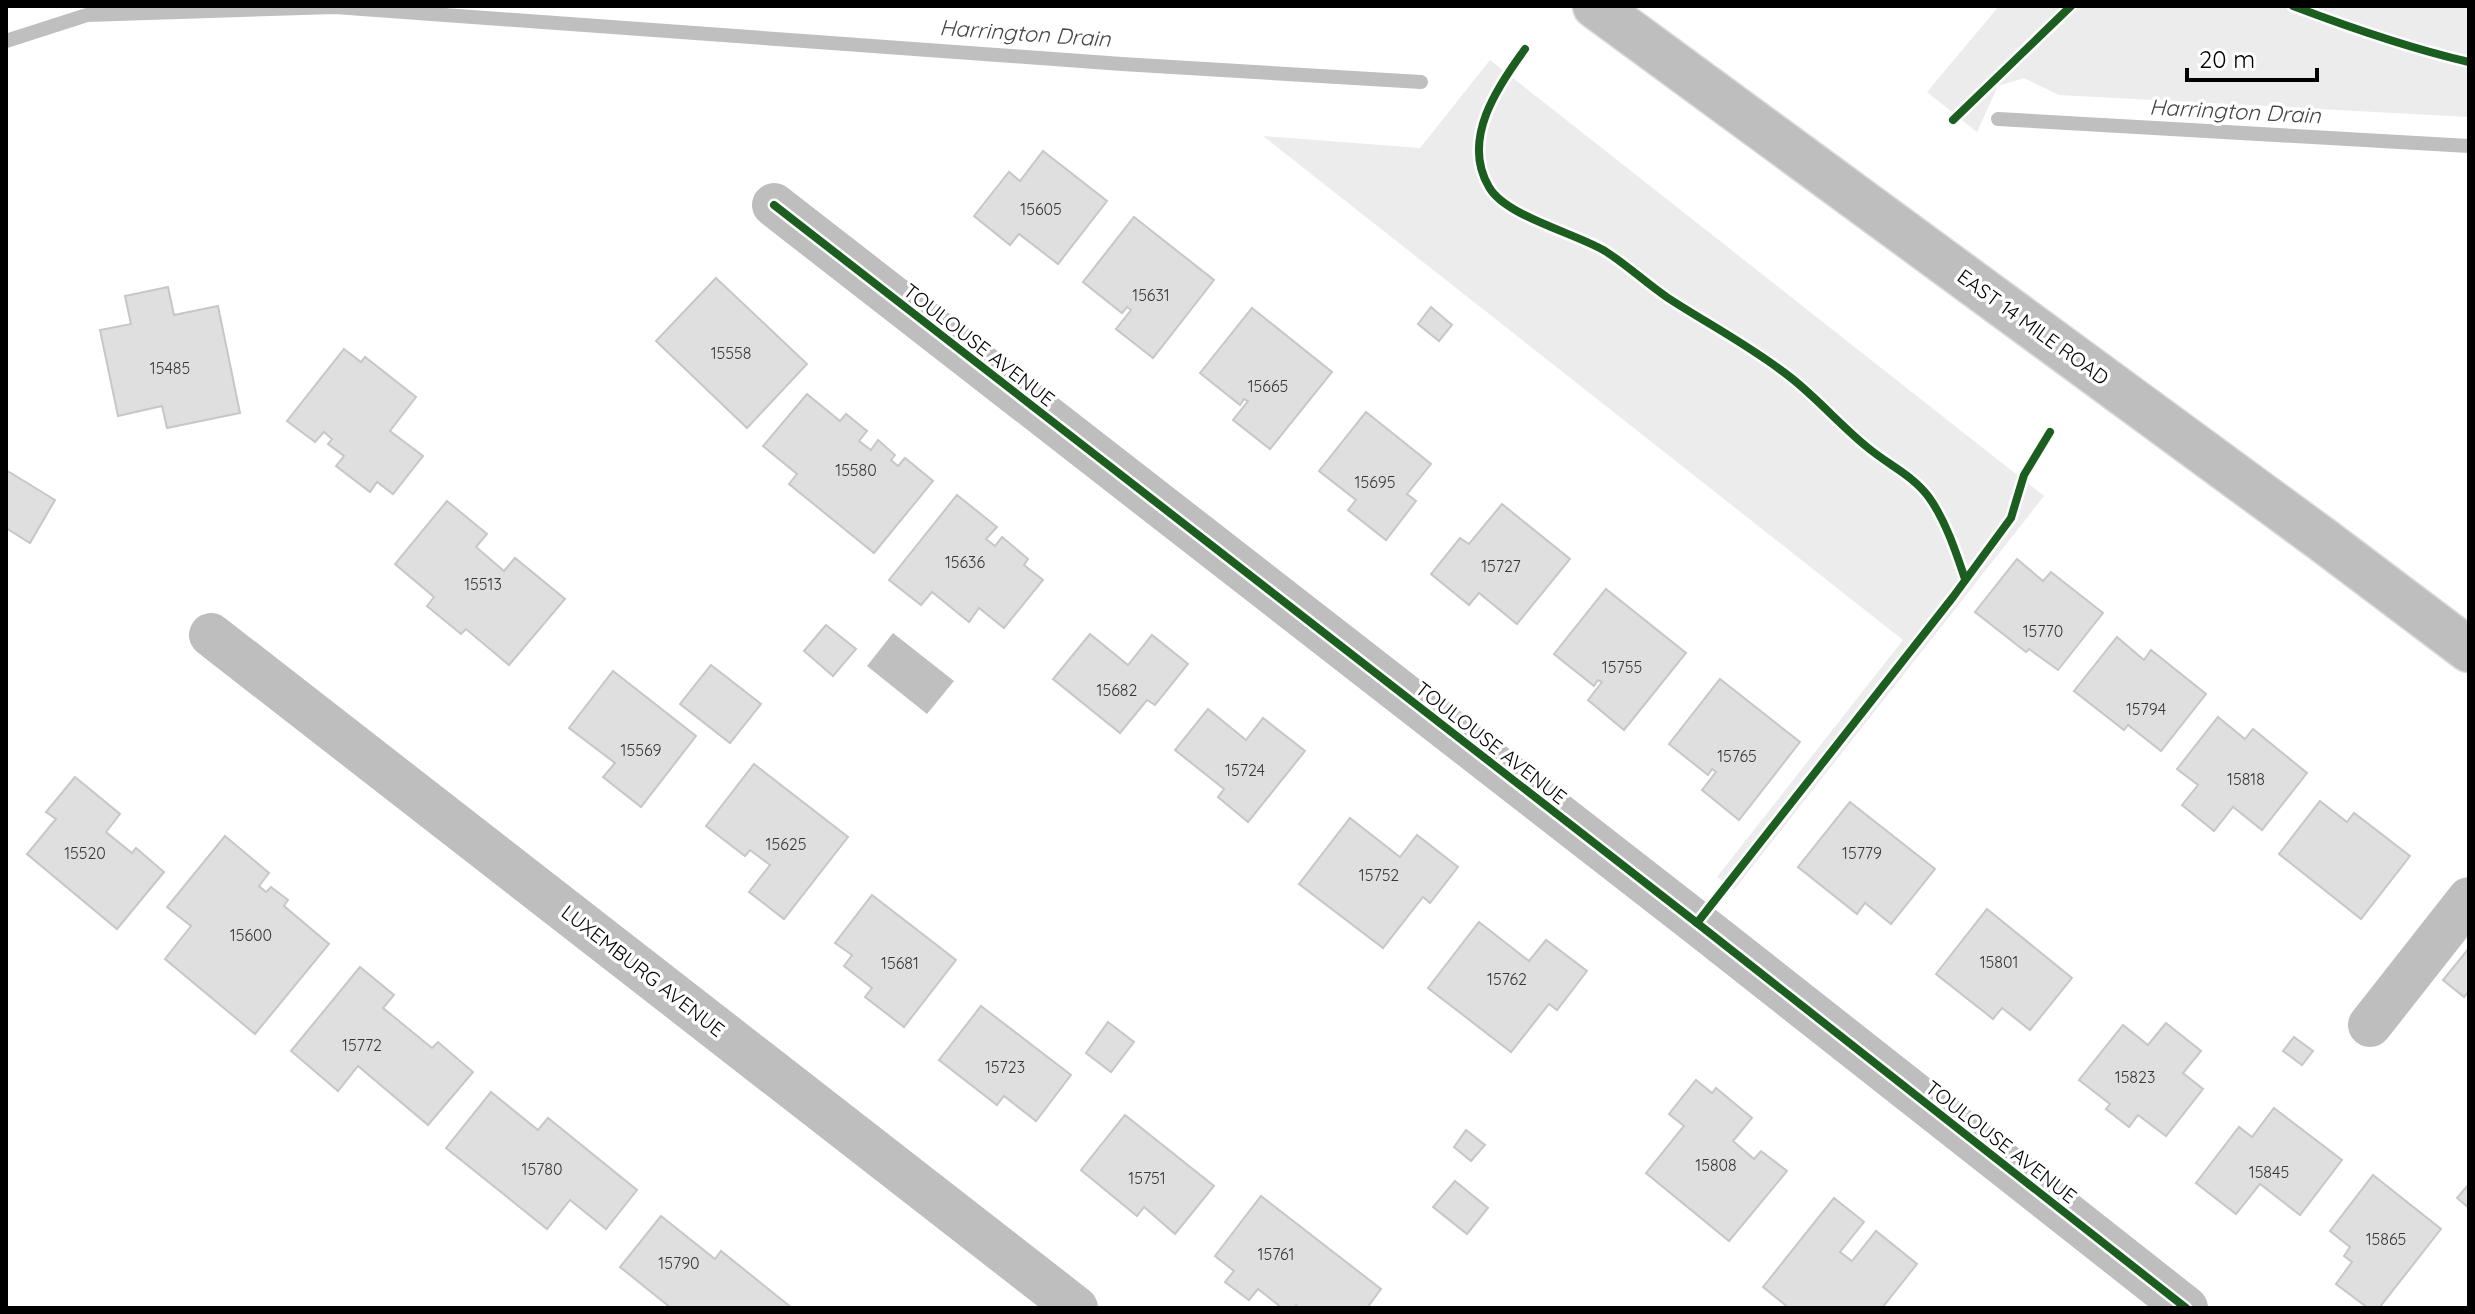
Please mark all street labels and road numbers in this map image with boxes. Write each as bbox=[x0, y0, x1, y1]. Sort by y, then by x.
street label: EAST 14 MILE ROAD bbox=[1953, 263, 2114, 390]
street label: TOULOUSE AVENUE bbox=[899, 278, 1060, 411]
street label: TOULOUSE AVENUE bbox=[1411, 676, 1572, 809]
street label: LUXEMBURG AVENUE bbox=[557, 899, 730, 1042]
street label: TOULOUSE AVENUE bbox=[1921, 1075, 2082, 1208]

